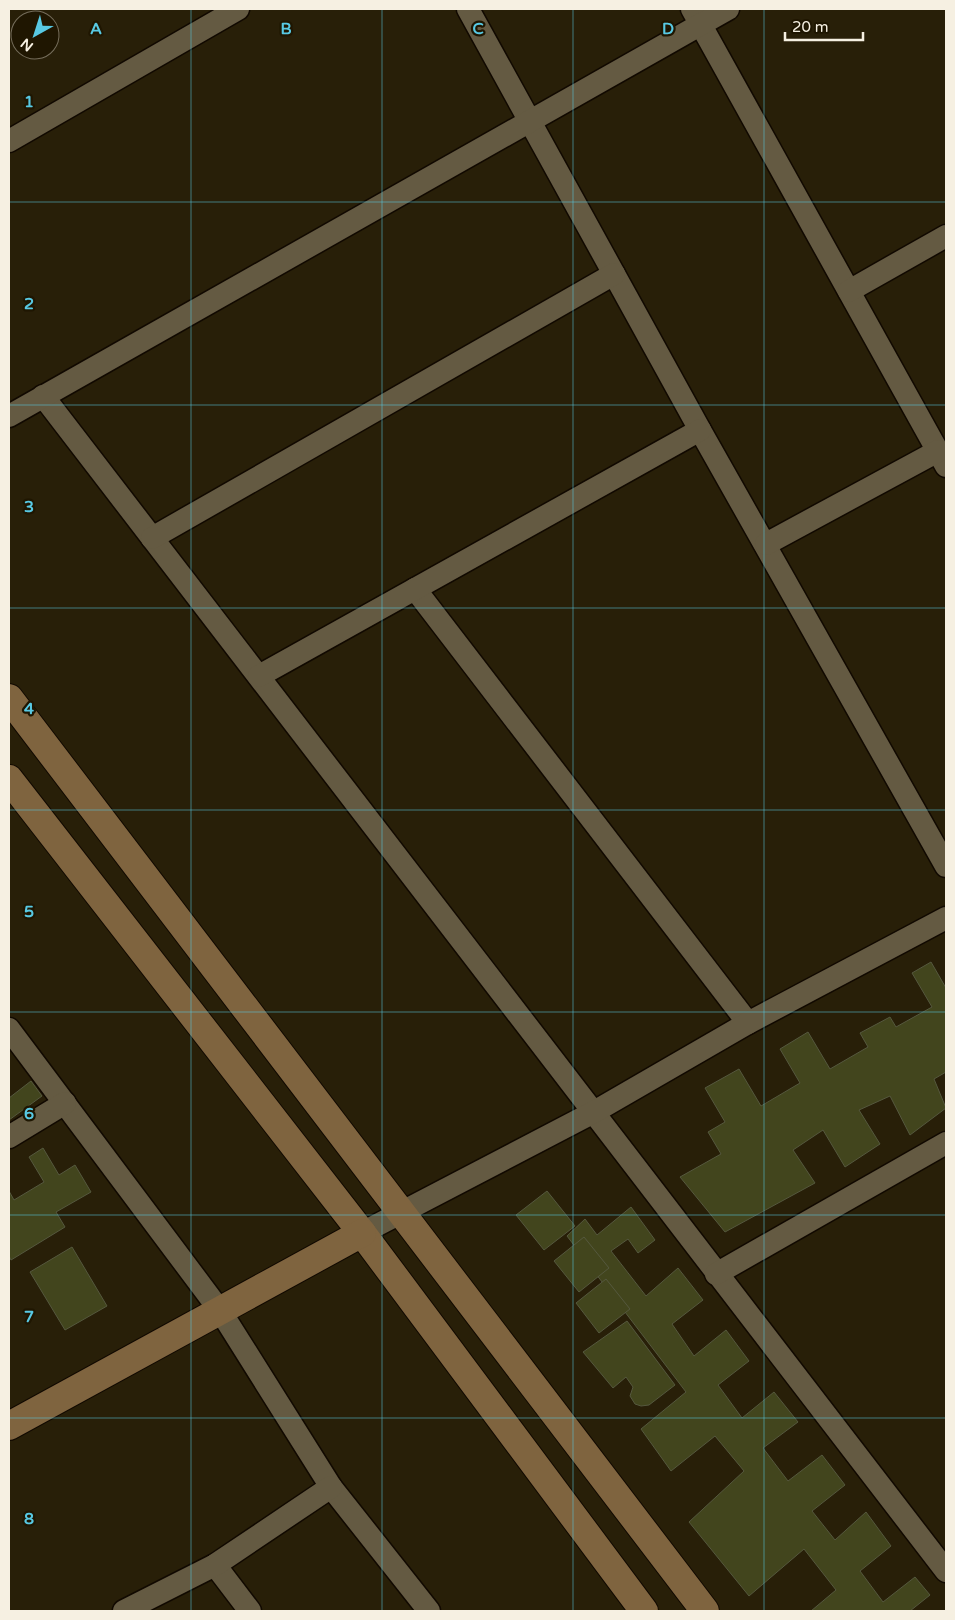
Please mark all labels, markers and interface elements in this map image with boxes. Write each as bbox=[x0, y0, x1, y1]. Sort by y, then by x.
north arrow bbox=[10, 10, 60, 60]
scale bar bbox=[785, 10, 862, 42]
text: 20 m bbox=[792, 18, 829, 36]
text: A bbox=[90, 19, 102, 39]
text: B bbox=[280, 19, 292, 39]
text: C bbox=[472, 19, 484, 39]
text: D bbox=[662, 19, 674, 39]
text: N bbox=[17, 35, 37, 55]
text: 1 bbox=[24, 92, 34, 112]
text: 2 bbox=[24, 294, 34, 314]
text: 3 bbox=[24, 497, 34, 517]
text: 4 bbox=[24, 699, 34, 719]
text: 5 bbox=[24, 902, 34, 922]
text: 6 bbox=[24, 1104, 34, 1124]
text: 7 bbox=[24, 1307, 34, 1327]
text: 8 bbox=[24, 1509, 34, 1529]

